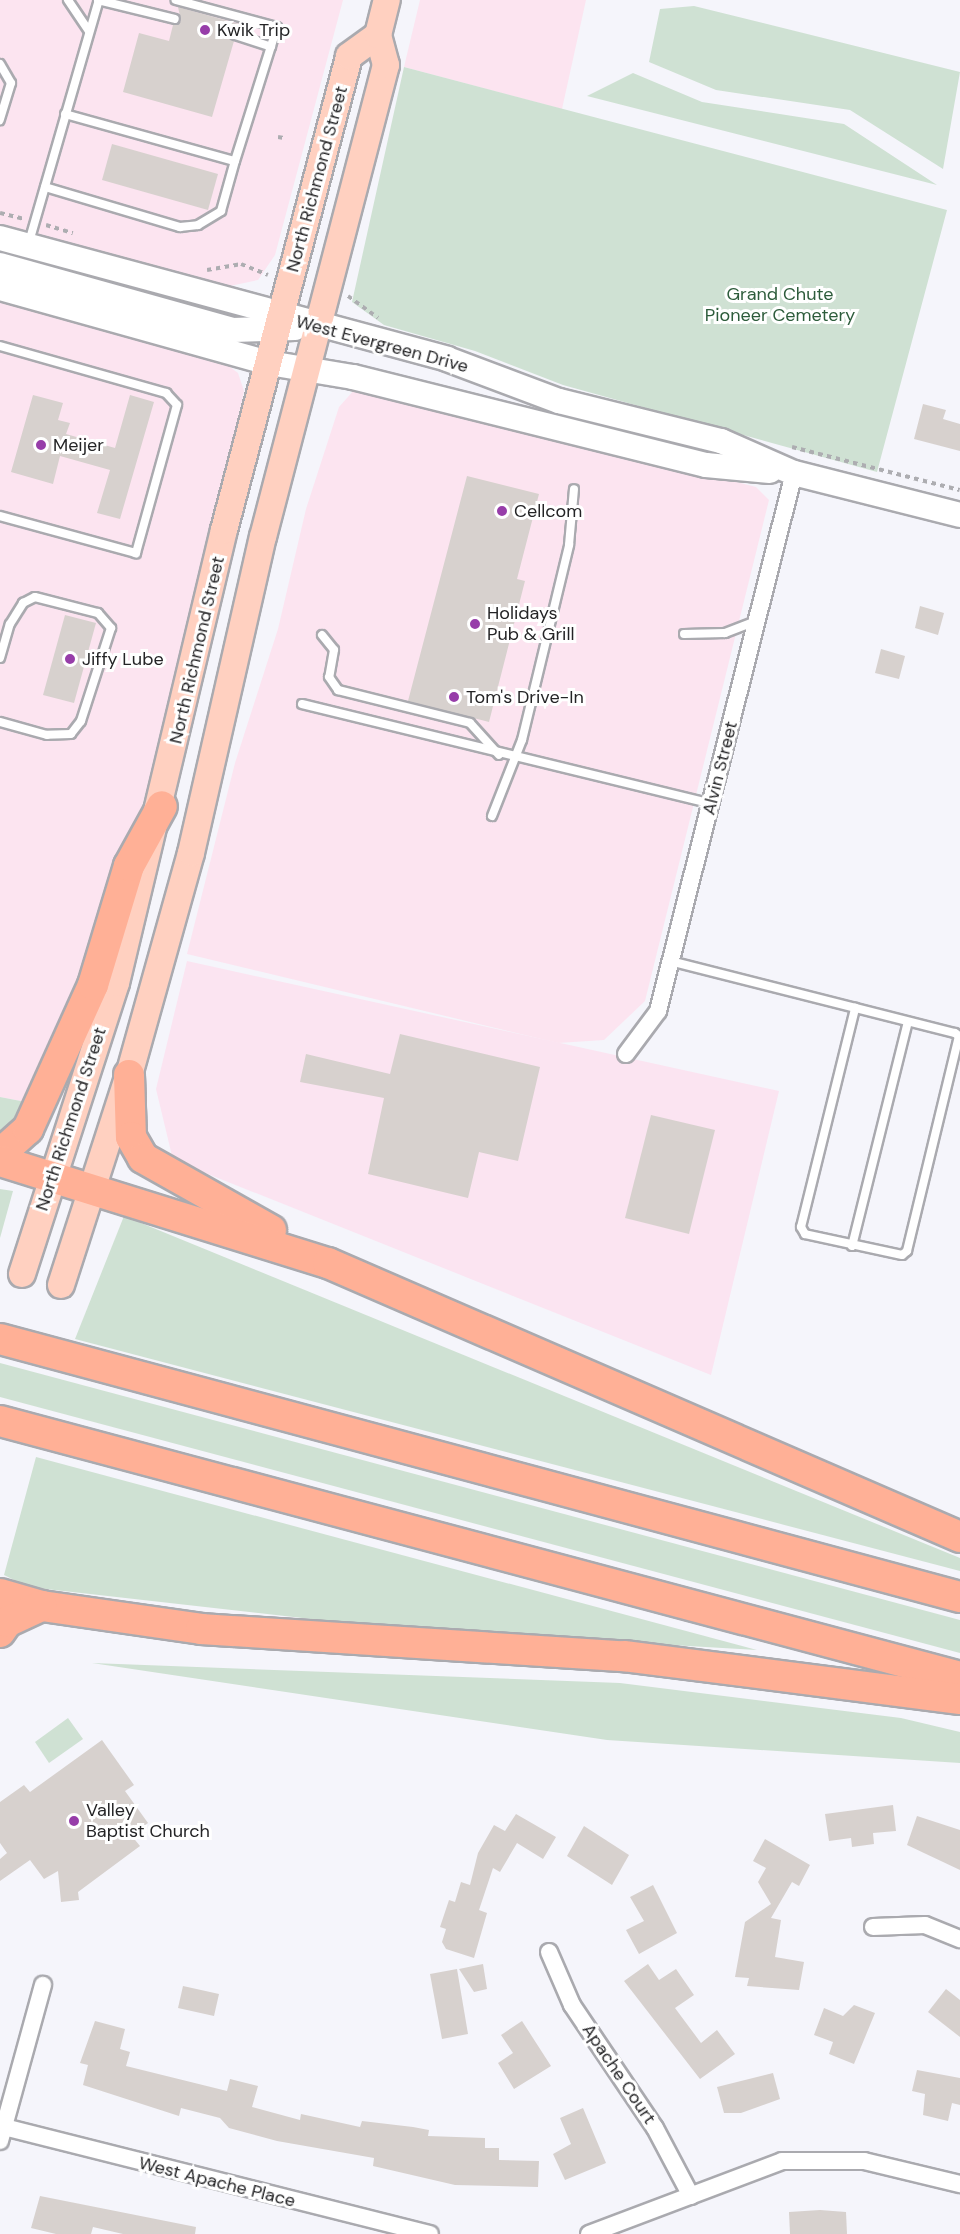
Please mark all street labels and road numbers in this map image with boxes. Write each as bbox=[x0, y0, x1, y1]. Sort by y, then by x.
street label: North Richmond Street bbox=[282, 84, 352, 274]
street label: West Evergreen Drive bbox=[293, 311, 471, 377]
street label: North Richmond Street bbox=[165, 554, 229, 746]
street label: Alvin Street bbox=[698, 719, 742, 817]
street label: North Richmond Street bbox=[31, 1024, 111, 1214]
street label: Apache Court bbox=[578, 2020, 660, 2128]
street label: West Apache Place bbox=[136, 2152, 298, 2212]

